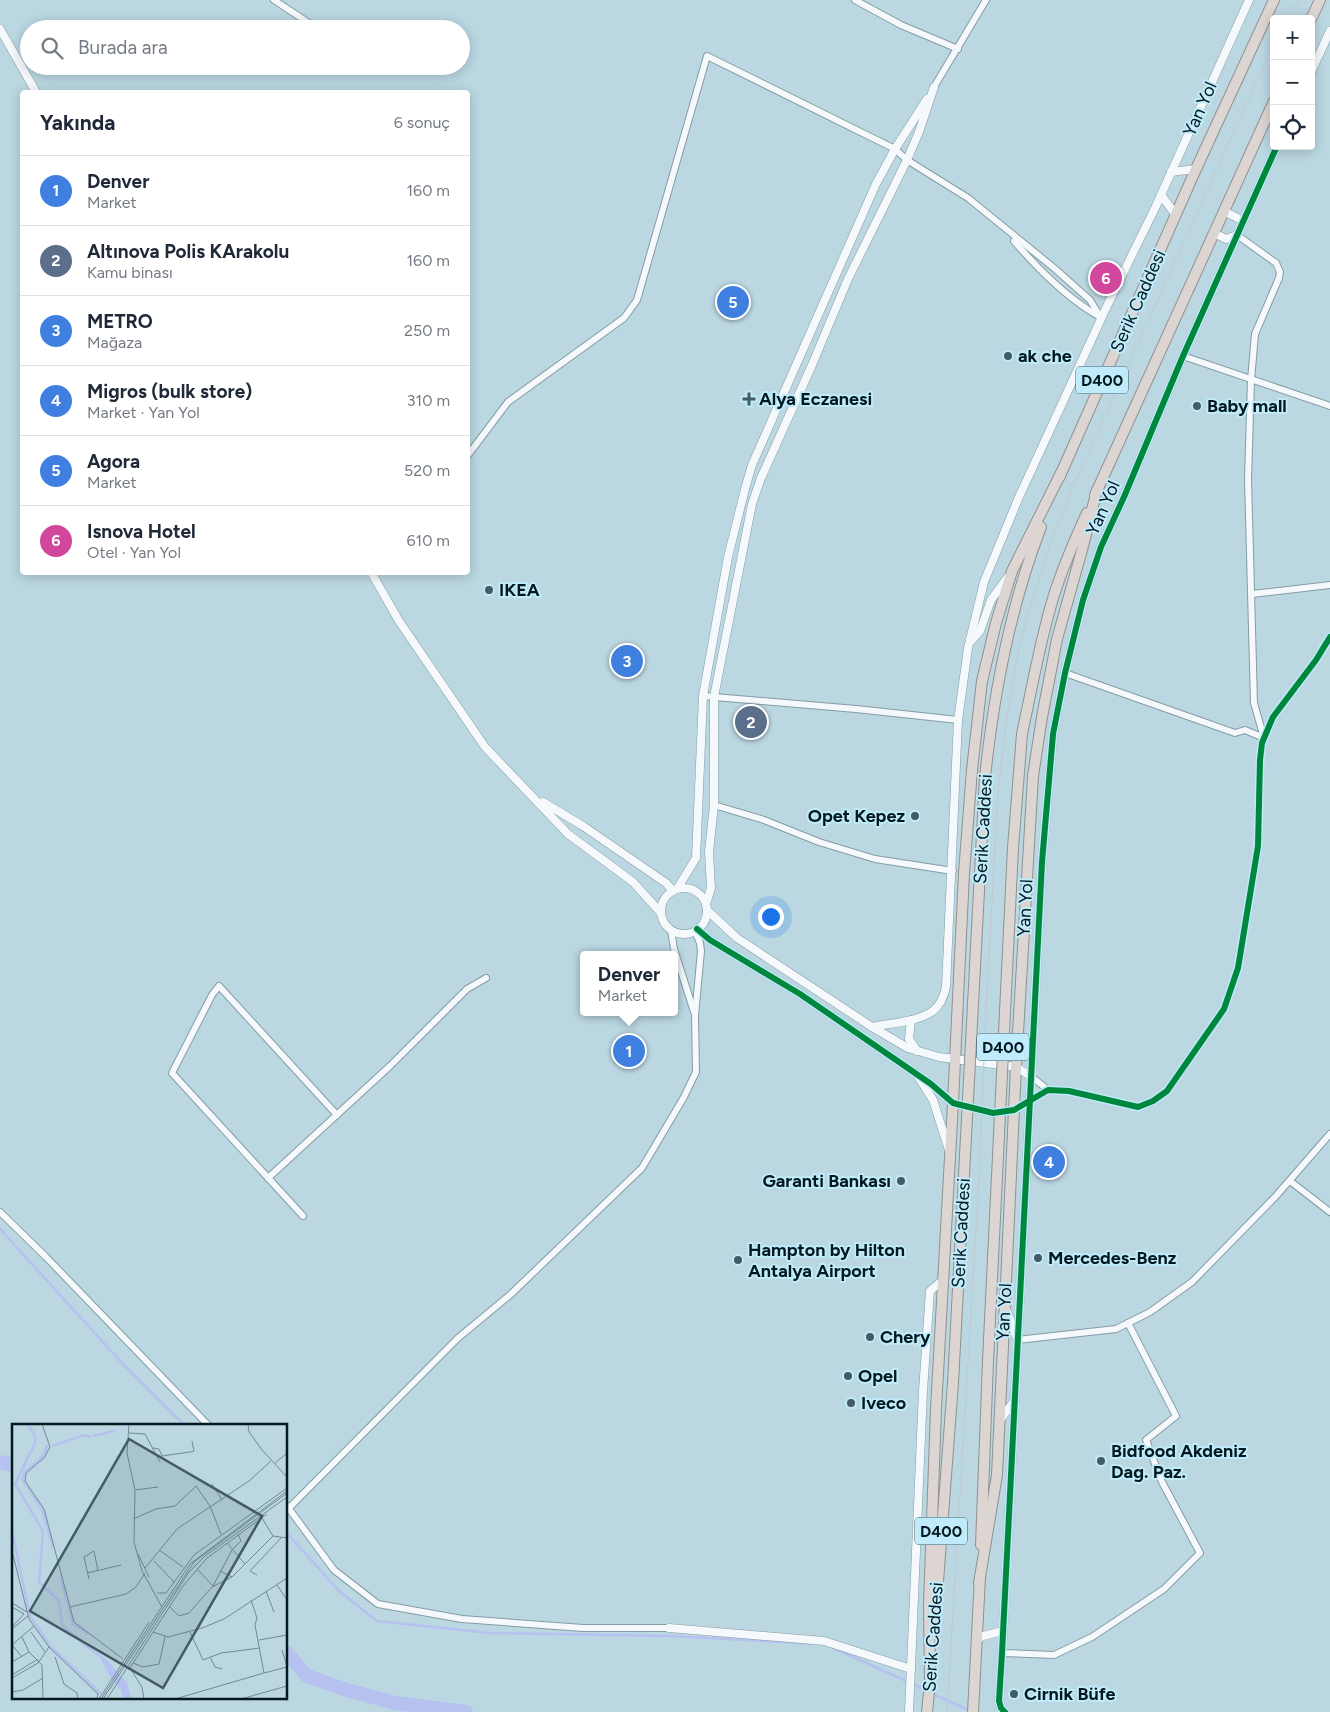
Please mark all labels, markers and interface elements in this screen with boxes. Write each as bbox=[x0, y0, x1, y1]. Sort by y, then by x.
map controls bbox=[1270, 15, 1315, 150]
button: + bbox=[1270, 15, 1315, 60]
search box bbox=[20, 20, 470, 75]
icon: search bbox=[38, 34, 66, 62]
text: Burada ara bbox=[78, 36, 168, 59]
button: − bbox=[1270, 60, 1315, 105]
street label: Yan Yol bbox=[1178, 78, 1222, 140]
button: locate bbox=[1270, 105, 1315, 150]
text: Yakında bbox=[40, 110, 115, 135]
text: 6 sonuç bbox=[394, 113, 450, 132]
text: Denver bbox=[87, 170, 149, 193]
text: 1 bbox=[53, 181, 59, 200]
text: 160 m bbox=[407, 181, 450, 200]
text: Market bbox=[87, 193, 136, 212]
text: Altınova Polis KArakolu bbox=[87, 240, 289, 263]
street label: Serik Caddesi bbox=[1106, 246, 1170, 356]
text: 2 bbox=[51, 251, 61, 270]
text: 160 m bbox=[407, 251, 450, 270]
pin: 6 bbox=[1090, 259, 1122, 297]
text: Kamu binası bbox=[87, 263, 173, 282]
pin: 5 bbox=[717, 283, 749, 321]
text: METRO bbox=[87, 310, 153, 333]
text: 3 bbox=[52, 321, 60, 340]
text: 250 m bbox=[404, 321, 450, 340]
text: Mağaza bbox=[87, 333, 142, 352]
place label: ak che bbox=[1018, 345, 1072, 367]
marker: ak che bbox=[1002, 350, 1014, 362]
road number: D400 bbox=[1076, 366, 1128, 394]
text: Migros (bulk store) bbox=[87, 380, 252, 403]
place label: Alya Eczanesi bbox=[759, 388, 872, 410]
text: 4 bbox=[51, 391, 61, 410]
text: 310 m bbox=[407, 391, 450, 410]
marker: Alya Eczanesi bbox=[743, 393, 755, 405]
place label: Baby mall bbox=[1207, 395, 1287, 417]
marker: Baby mall bbox=[1191, 400, 1203, 412]
text: Market · Yan Yol bbox=[87, 403, 200, 422]
text: Agora bbox=[87, 450, 140, 473]
text: 5 bbox=[51, 461, 61, 480]
text: 520 m bbox=[404, 461, 450, 480]
text: Market bbox=[87, 473, 136, 492]
street label: Yan Yol bbox=[1081, 477, 1125, 539]
text: Isnova Hotel bbox=[87, 520, 196, 543]
text: 6 bbox=[51, 531, 61, 550]
text: 610 m bbox=[407, 531, 450, 550]
text: Otel · Yan Yol bbox=[87, 543, 181, 562]
place label: IKEA bbox=[499, 579, 540, 601]
marker: IKEA bbox=[483, 584, 495, 596]
pin: 3 bbox=[611, 642, 643, 680]
pin: 2 bbox=[735, 703, 767, 741]
street label: Serik Caddesi bbox=[969, 774, 997, 884]
place label: Opet Kepez bbox=[808, 805, 905, 827]
marker: Opet Kepez bbox=[909, 810, 921, 822]
street label: Yan Yol bbox=[1013, 879, 1037, 937]
your location bbox=[758, 904, 784, 930]
popup bbox=[580, 951, 678, 1016]
text: Denver bbox=[598, 963, 660, 986]
text: Market bbox=[598, 986, 647, 1005]
pin: 1 bbox=[613, 1032, 645, 1070]
road number: D400 bbox=[977, 1034, 1029, 1060]
pin: 4 bbox=[1033, 1143, 1065, 1181]
place label: Garanti Bankası bbox=[762, 1170, 891, 1192]
marker: Garanti Bankası bbox=[895, 1175, 907, 1187]
street label: Serik Caddesi bbox=[947, 1178, 975, 1288]
place label: Hampton by Hilton Antalya Airport bbox=[748, 1239, 905, 1282]
place label: Mercedes-Benz bbox=[1048, 1247, 1177, 1269]
marker: Mercedes-Benz bbox=[1032, 1252, 1044, 1264]
marker: Hampton by Hilton Antalya Airport bbox=[732, 1254, 744, 1266]
street label: Yan Yol bbox=[992, 1283, 1016, 1341]
place label: Chery bbox=[880, 1326, 931, 1348]
marker: Chery bbox=[864, 1331, 876, 1343]
place label: Opel bbox=[858, 1365, 897, 1387]
marker: Opel bbox=[842, 1370, 854, 1382]
place label: Iveco bbox=[861, 1392, 906, 1414]
marker: Iveco bbox=[845, 1397, 857, 1409]
inset map bbox=[12, 1424, 288, 1700]
place label: Bidfood Akdeniz Dag. Paz. bbox=[1111, 1440, 1247, 1483]
marker: Bidfood Akdeniz Dag. Paz. bbox=[1095, 1455, 1107, 1467]
road number: D400 bbox=[915, 1518, 967, 1544]
street label: Serik Caddesi bbox=[918, 1581, 948, 1693]
place label: Cirnik Büfe bbox=[1024, 1683, 1116, 1705]
marker: Cirnik Büfe bbox=[1008, 1688, 1020, 1700]

